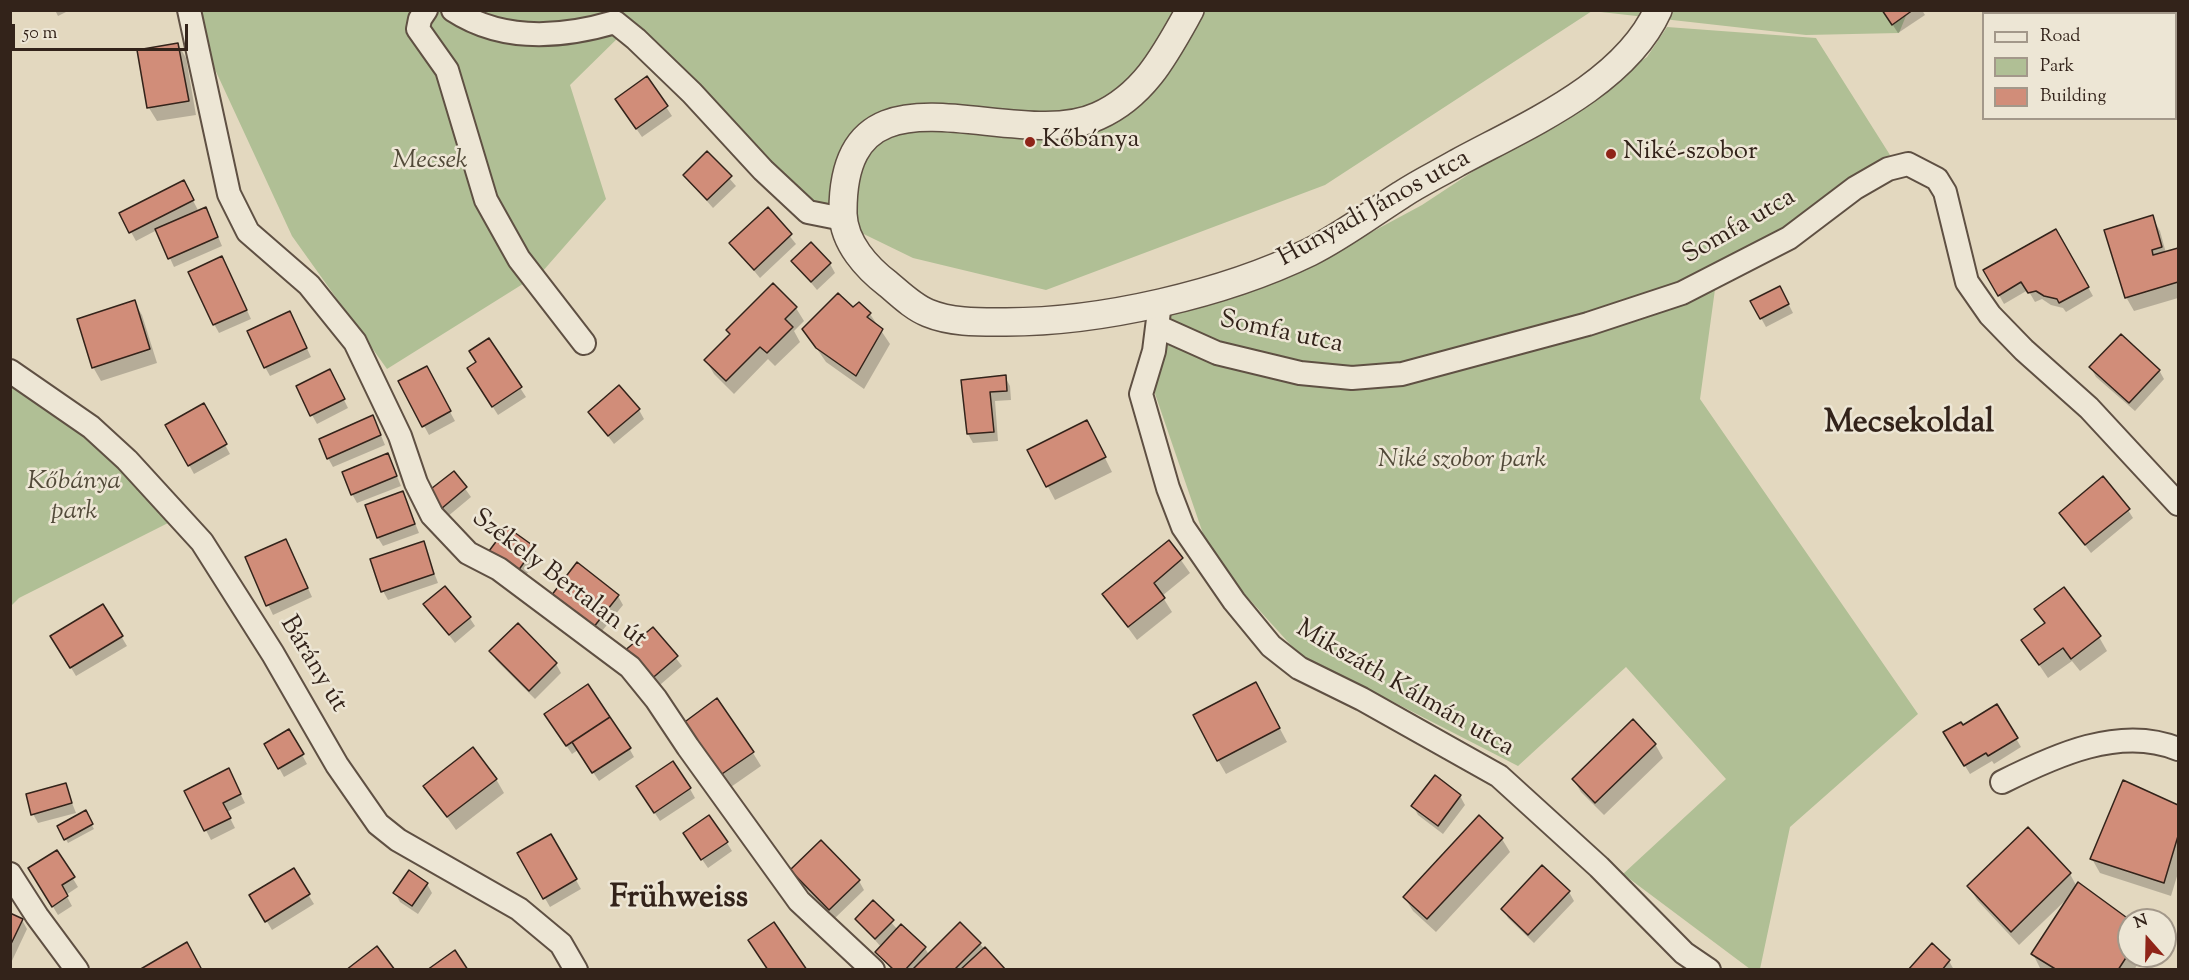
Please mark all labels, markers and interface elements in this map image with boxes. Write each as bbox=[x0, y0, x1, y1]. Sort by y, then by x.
scale bar bbox=[15, 12, 190, 50]
legend bbox=[1982, 12, 2177, 120]
text: 50 m bbox=[23, 21, 57, 47]
text: Road bbox=[2040, 24, 2080, 50]
text: Park bbox=[2040, 54, 2074, 80]
text: Building bbox=[2040, 84, 2106, 110]
place label: Kőbánya bbox=[1042, 126, 1139, 158]
marker: Kőbánya bbox=[1023, 135, 1037, 149]
place label: Niké-szobor bbox=[1623, 138, 1758, 170]
street label: Hunyadi János utca bbox=[1274, 144, 1476, 276]
park label: Mecsek bbox=[393, 147, 467, 179]
marker: Niké-szobor bbox=[1604, 147, 1618, 161]
street label: Somfa utca bbox=[1678, 183, 1802, 273]
street label: Somfa utca bbox=[1216, 306, 1346, 362]
district label: Mecsekoldal bbox=[1824, 407, 1994, 445]
park label: Niké szobor park bbox=[1378, 446, 1546, 478]
park label: Kőbánya park bbox=[27, 468, 121, 530]
street label: Székely Bertalan út bbox=[464, 504, 652, 656]
street label: Bárány út bbox=[271, 611, 353, 719]
street label: Mikszáth Kálmán utca bbox=[1289, 615, 1519, 765]
district label: Frühweiss bbox=[610, 882, 748, 920]
north arrow bbox=[2117, 908, 2177, 968]
text: N bbox=[2131, 910, 2151, 935]

